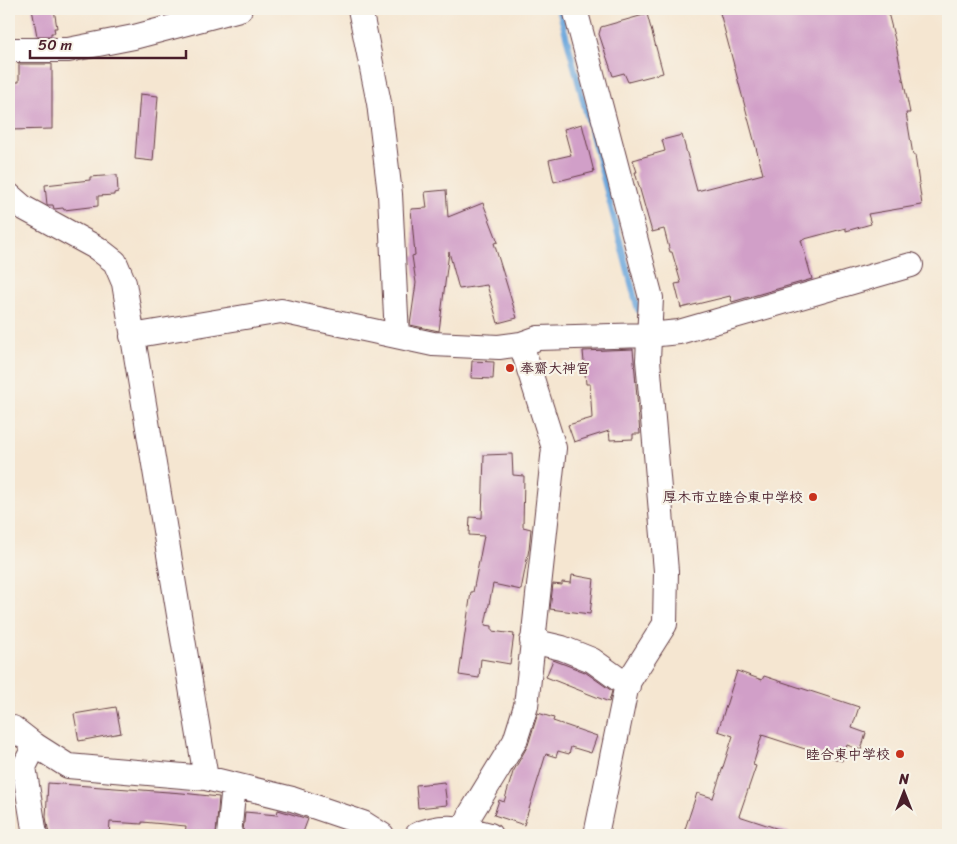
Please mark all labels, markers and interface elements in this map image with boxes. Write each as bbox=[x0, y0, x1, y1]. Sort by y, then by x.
scale bar bbox=[30, 28, 186, 60]
text: 50 m bbox=[38, 32, 73, 58]
place label: 奉齋大神宮 bbox=[520, 356, 590, 381]
marker: 奉齋大神宮 bbox=[504, 362, 516, 374]
place label: 厚木市立睦合東中学校 bbox=[663, 485, 803, 510]
marker: 厚木市立睦合東中学校 bbox=[807, 491, 819, 503]
place label: 睦合東中学校 bbox=[806, 742, 890, 767]
marker: 睦合東中学校 bbox=[894, 748, 906, 760]
north arrow bbox=[880, 766, 930, 816]
text: N bbox=[898, 767, 909, 792]

